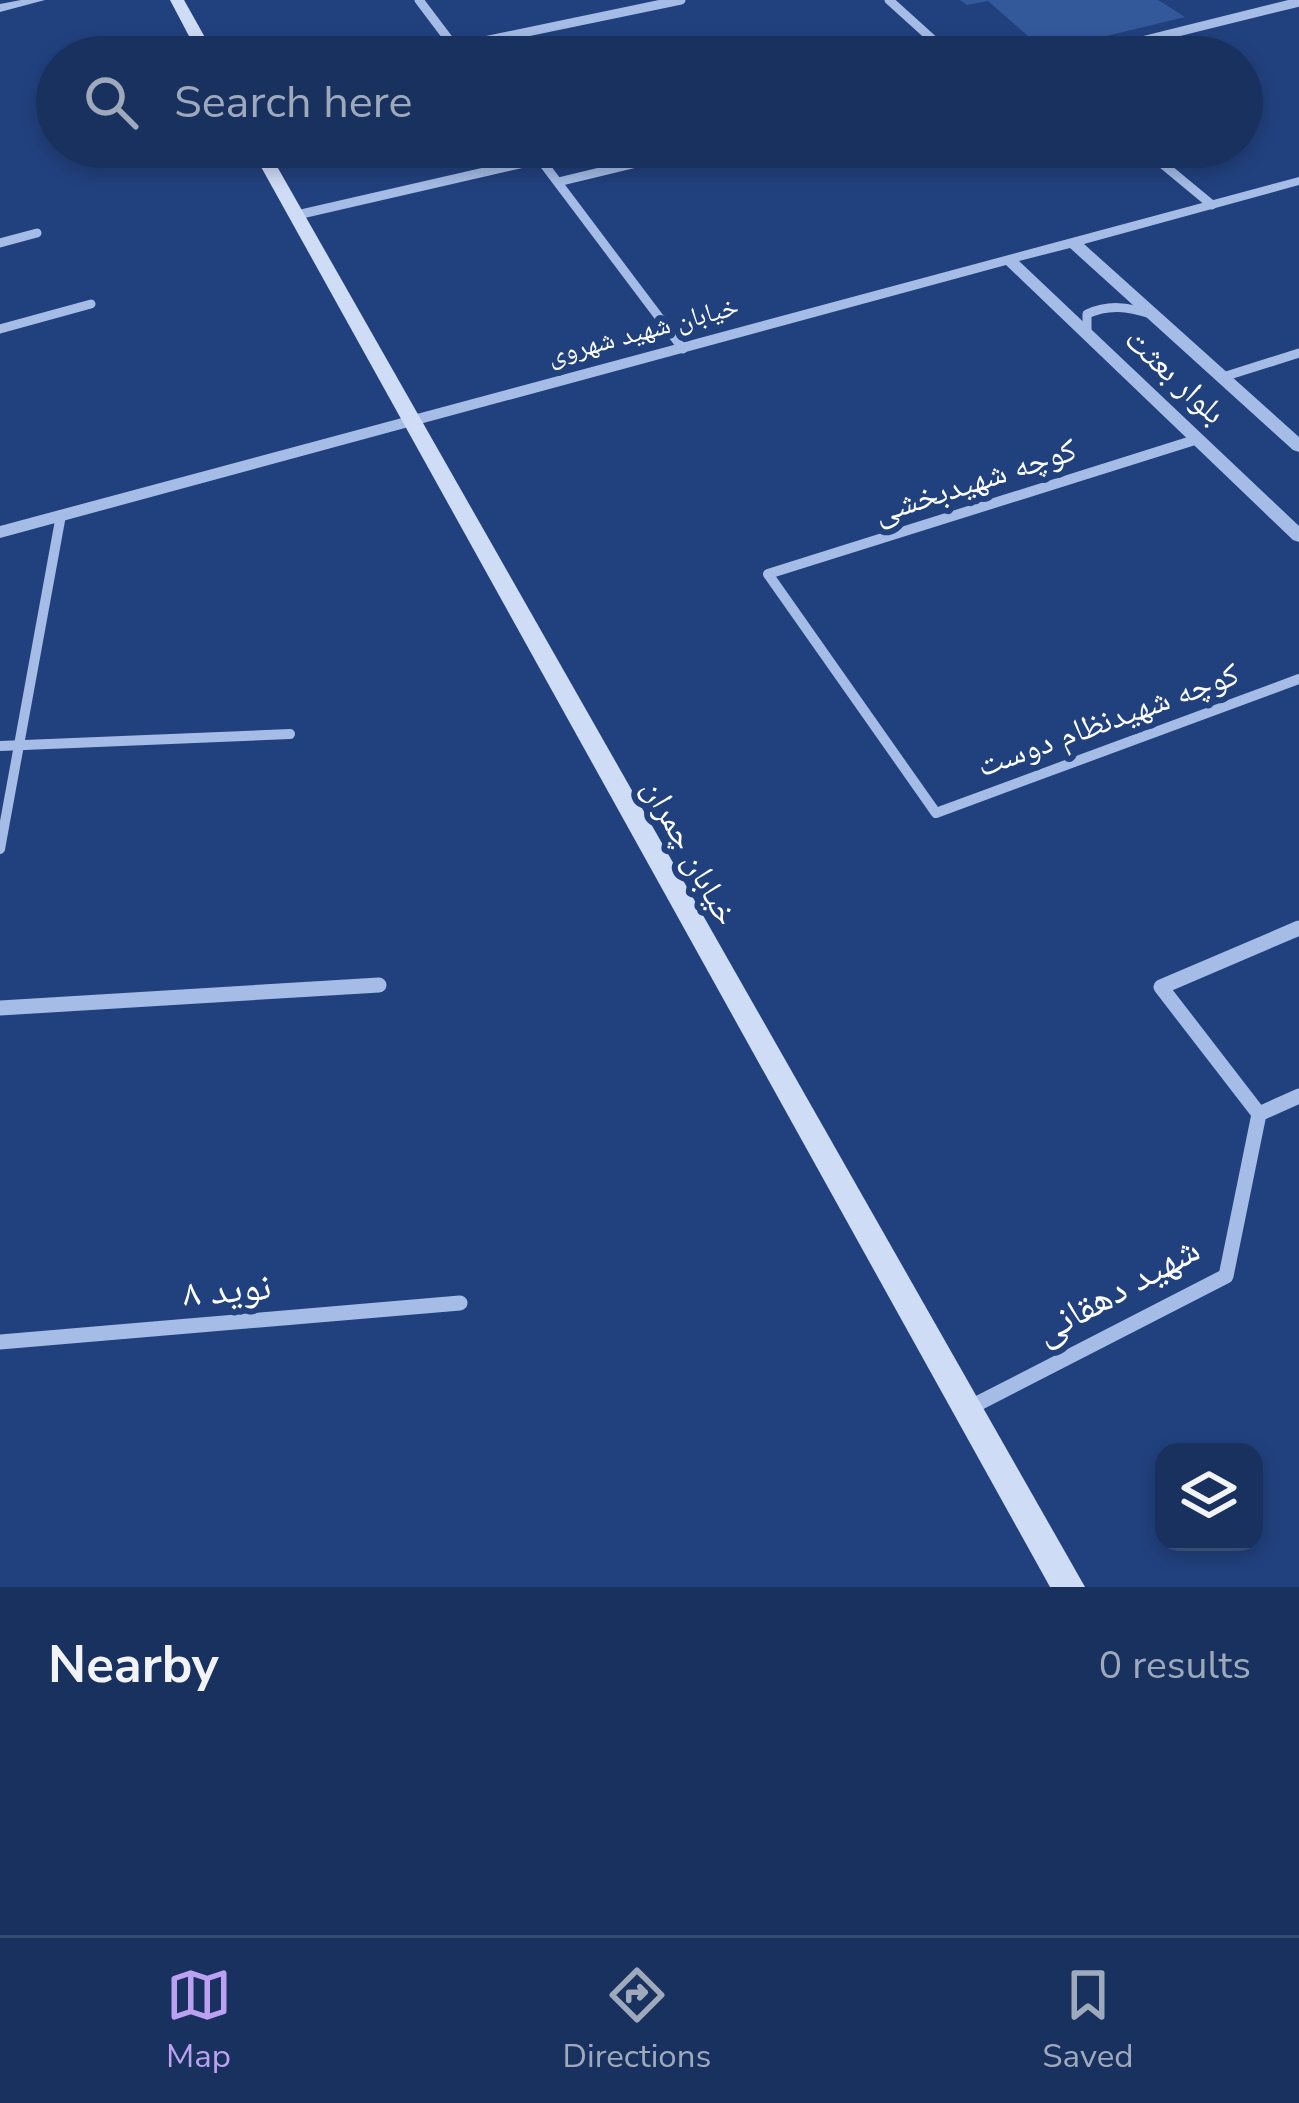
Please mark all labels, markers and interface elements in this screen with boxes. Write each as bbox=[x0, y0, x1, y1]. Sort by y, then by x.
search box bbox=[36, 36, 1263, 168]
icon: search bbox=[78, 69, 144, 135]
text: Search here bbox=[174, 72, 413, 133]
street label: خیابان شهید شهروی bbox=[543, 288, 743, 374]
street label: بلوار بعثت bbox=[1115, 318, 1235, 434]
street label: کوچه شهیدبخشی bbox=[868, 427, 1083, 535]
street label: کوچه شهیدنظام دوست bbox=[971, 652, 1246, 788]
street label: خیابان چمران bbox=[631, 770, 749, 934]
street label: شهید دهقانی bbox=[1025, 1223, 1209, 1357]
street label: نوید ۸ bbox=[181, 1260, 273, 1320]
map controls bbox=[1155, 1443, 1263, 1551]
button: layers bbox=[1155, 1443, 1263, 1551]
text: Nearby bbox=[48, 1630, 219, 1700]
text: 0 results bbox=[1099, 1639, 1251, 1692]
tab: Map bbox=[166, 1962, 232, 2079]
tab: Directions bbox=[563, 1962, 711, 2079]
tab: Saved bbox=[1042, 1962, 1133, 2079]

